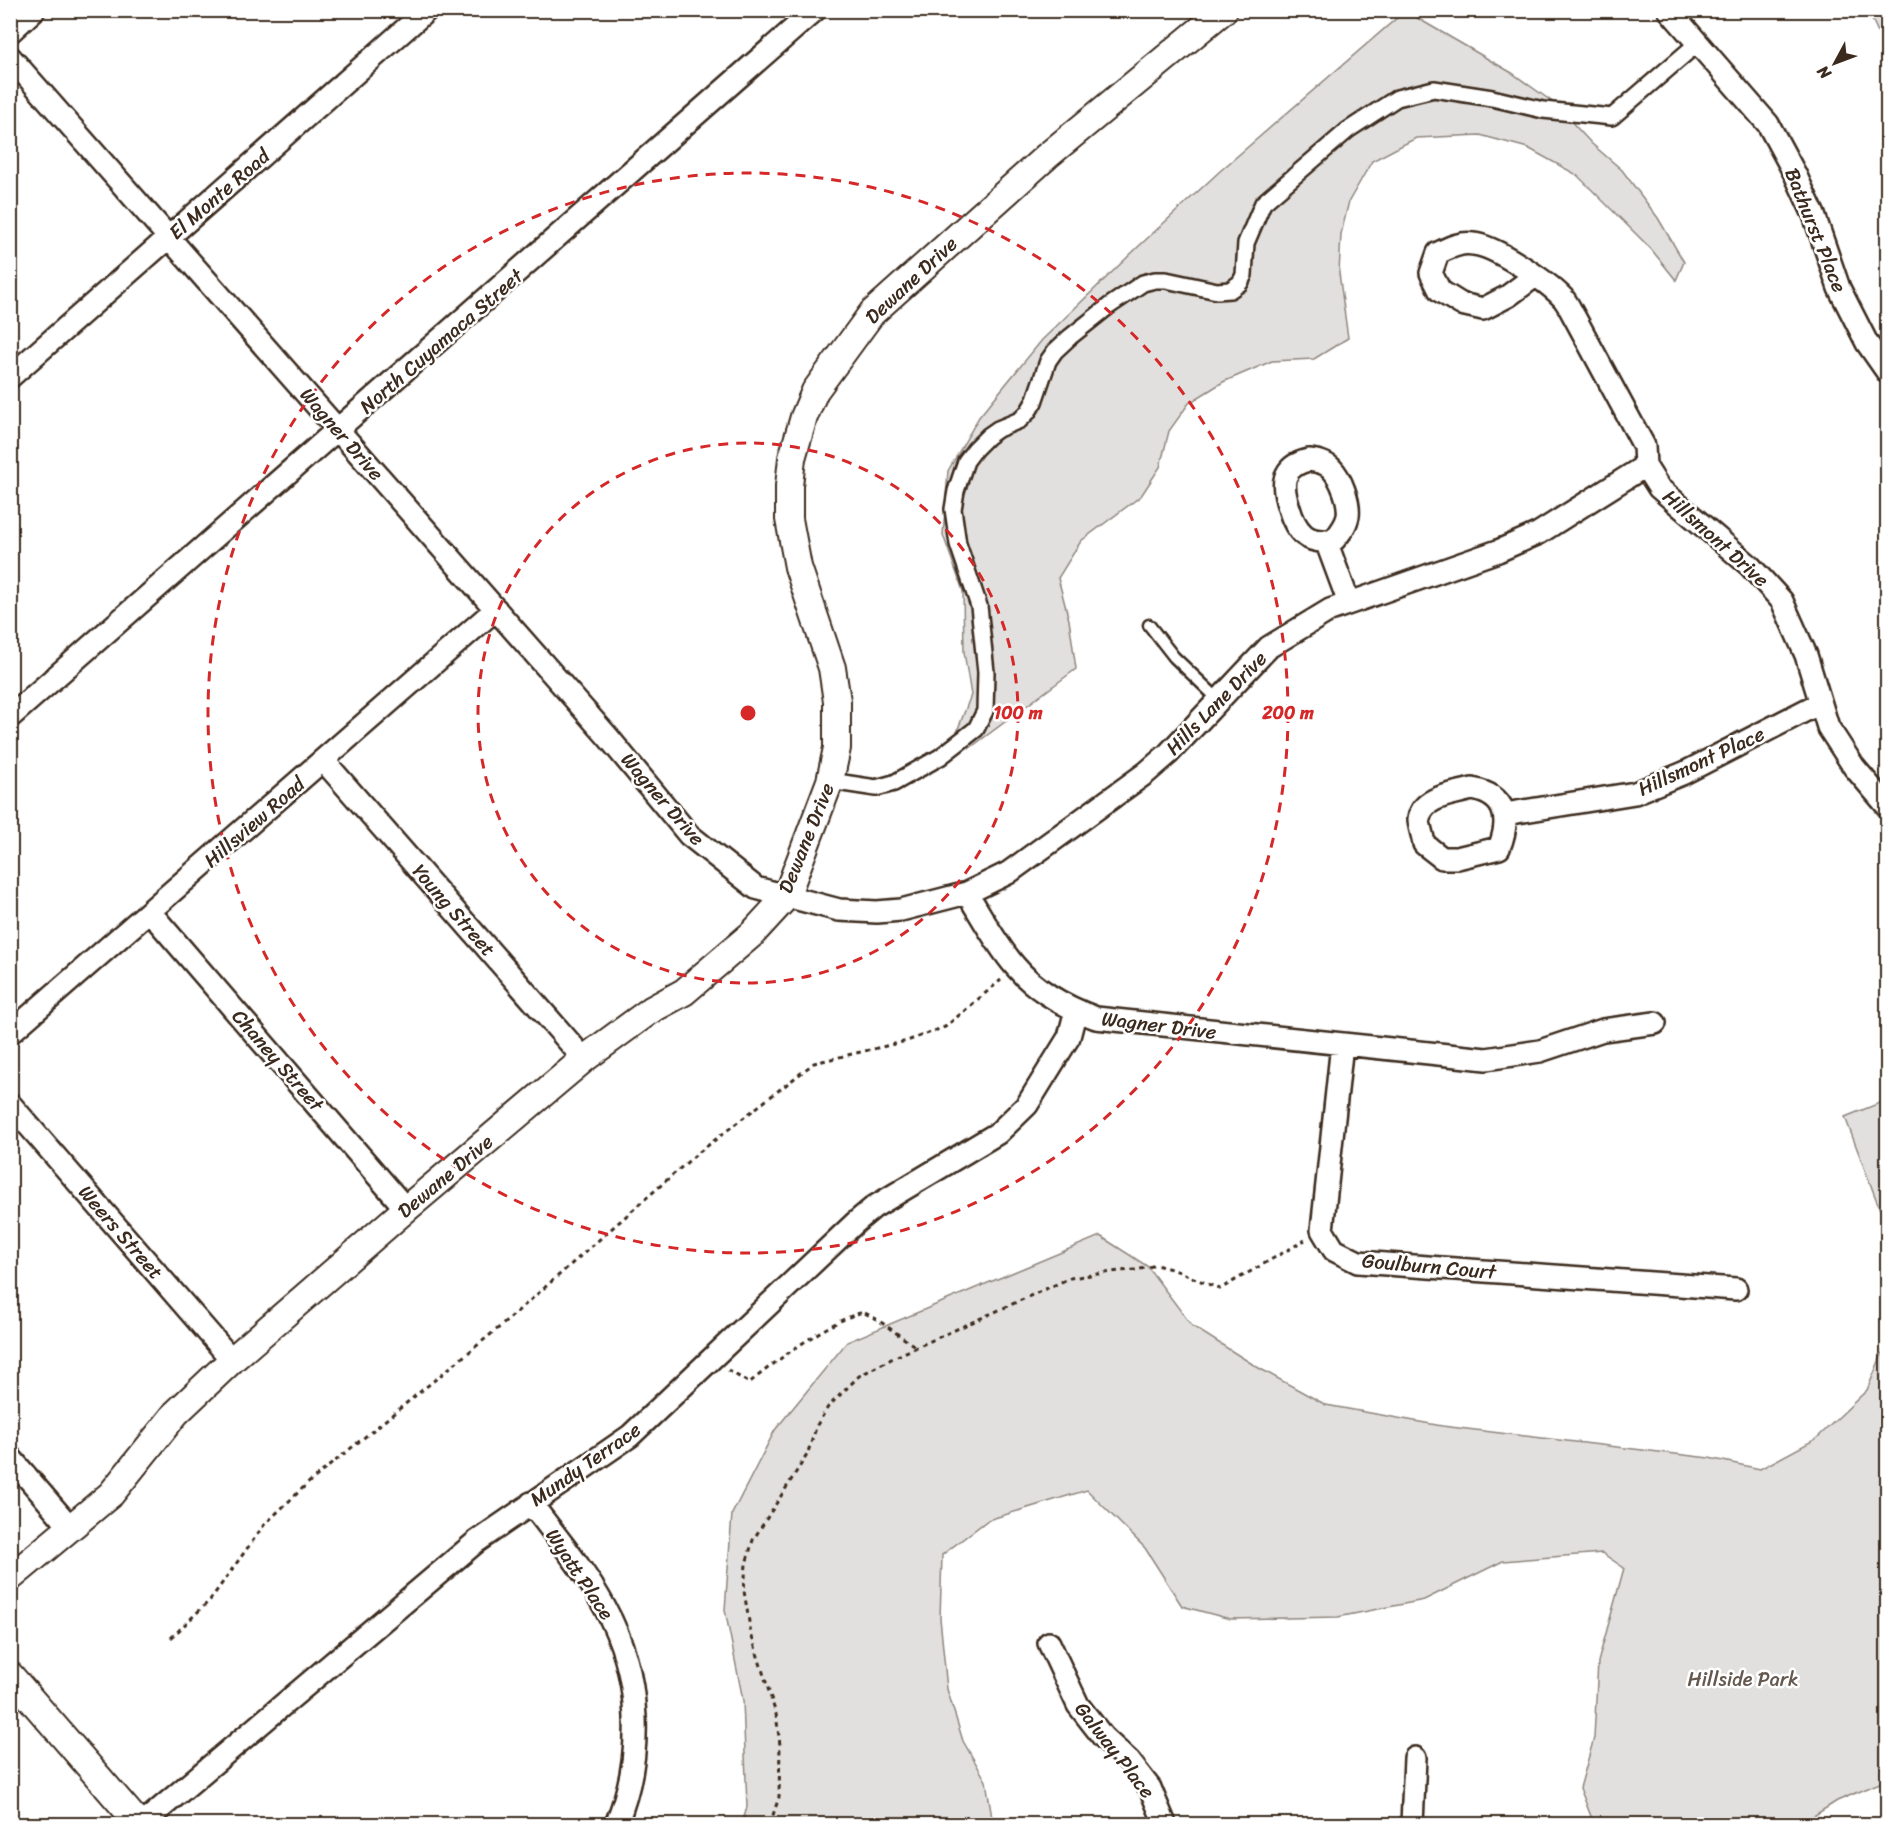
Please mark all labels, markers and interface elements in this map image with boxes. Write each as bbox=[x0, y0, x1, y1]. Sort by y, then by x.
north arrow bbox=[1805, 33, 1865, 93]
text: N bbox=[1809, 58, 1839, 87]
street label: El Monte Road bbox=[161, 139, 279, 249]
street label: Bathurst Place bbox=[1775, 162, 1857, 298]
street label: Dewane Drive bbox=[857, 228, 966, 333]
street label: North Cuyamaca Street bbox=[351, 259, 532, 423]
street label: Wagner Drive bbox=[291, 379, 393, 489]
street label: Hillsmont Drive bbox=[1654, 480, 1777, 596]
street label: Hills Lane Drive bbox=[1157, 643, 1276, 764]
text: 100 m bbox=[994, 697, 1043, 729]
text: 200 m bbox=[1261, 697, 1314, 729]
centre of rings bbox=[738, 703, 758, 723]
street label: Hillsmont Place bbox=[1632, 717, 1771, 806]
street label: Wagner Drive bbox=[612, 744, 714, 854]
street label: Hillsview Road bbox=[195, 767, 314, 877]
street label: Dewane Drive bbox=[768, 777, 845, 899]
street label: Young Street bbox=[403, 856, 504, 965]
street label: Chaney Street bbox=[223, 1001, 333, 1120]
street label: Wagner Drive bbox=[1100, 1001, 1218, 1050]
street label: Dewane Drive bbox=[389, 1125, 501, 1227]
street label: Weers Street bbox=[69, 1177, 172, 1288]
street label: Goulburn Court bbox=[1361, 1243, 1498, 1290]
street label: Mundy Terrace bbox=[522, 1413, 648, 1516]
street label: Wyatt Place bbox=[536, 1521, 624, 1628]
park label: Hillside Park bbox=[1687, 1662, 1799, 1697]
street label: Galway Place bbox=[1065, 1694, 1164, 1807]

